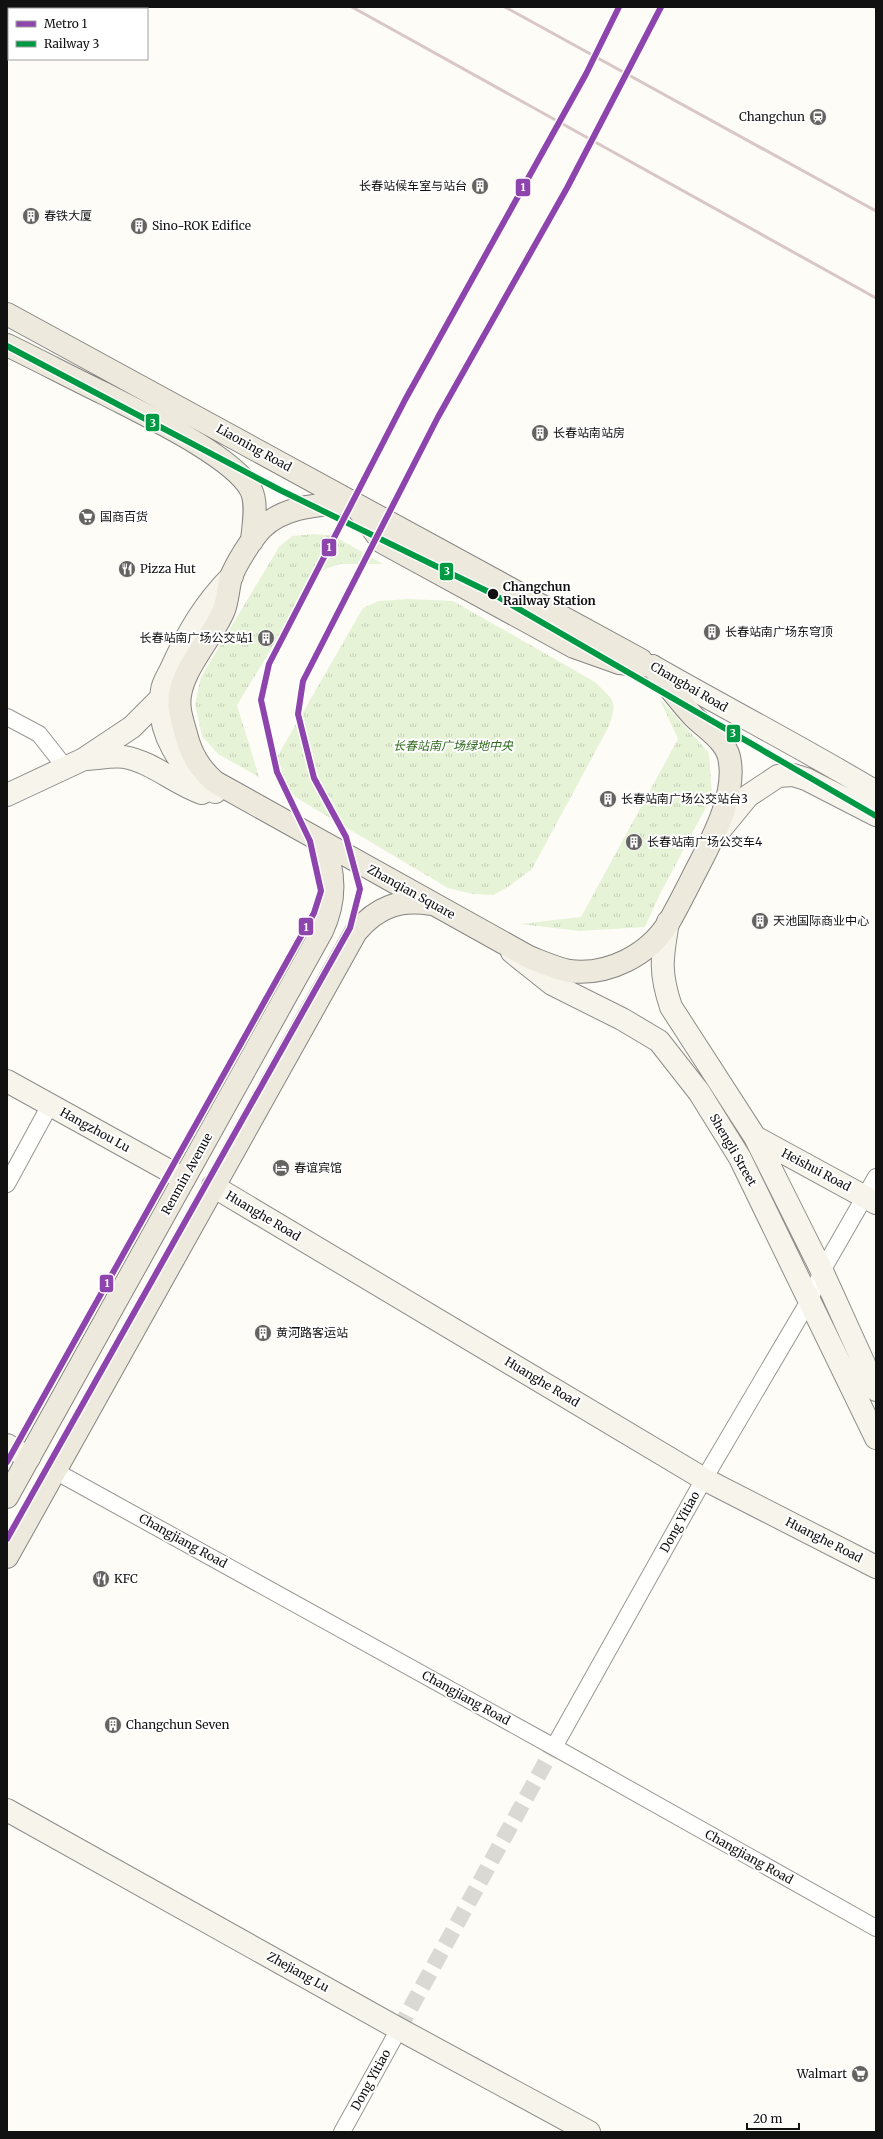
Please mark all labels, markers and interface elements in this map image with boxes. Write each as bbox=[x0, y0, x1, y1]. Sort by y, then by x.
legend bbox=[8, 8, 148, 60]
text: Metro 1 bbox=[44, 16, 88, 31]
text: Railway 3 bbox=[44, 36, 99, 51]
station icon: Changchun bbox=[808, 107, 828, 127]
place label: Changchun bbox=[739, 109, 805, 124]
building icon: 长春站候车室与站台 bbox=[470, 176, 490, 196]
place label: 长春站候车室与站台 bbox=[359, 178, 467, 193]
line badge: 1 bbox=[515, 178, 531, 197]
text: 1 bbox=[520, 180, 526, 194]
building icon: 春铁大厦 bbox=[21, 206, 41, 226]
place label: 春铁大厦 bbox=[44, 208, 92, 223]
building icon: Sino-ROK Edifice bbox=[129, 216, 149, 236]
place label: Sino-ROK Edifice bbox=[152, 218, 251, 233]
line badge: 3 bbox=[145, 413, 160, 432]
text: 3 bbox=[150, 416, 156, 430]
street label: Liaoning Road bbox=[214, 421, 294, 474]
building icon: 长春站南站房 bbox=[530, 423, 550, 443]
place label: 长春站南站房 bbox=[553, 425, 625, 440]
supermarket icon: 国商百货 bbox=[77, 507, 97, 527]
place label: 国商百货 bbox=[100, 509, 148, 524]
line badge: 1 bbox=[321, 538, 337, 557]
text: 1 bbox=[326, 540, 332, 554]
restaurant icon: Pizza Hut bbox=[117, 559, 137, 579]
place label: Pizza Hut bbox=[140, 561, 196, 576]
line badge: 3 bbox=[439, 562, 454, 581]
text: 3 bbox=[444, 564, 450, 578]
place label: Changchun Railway Station bbox=[503, 579, 596, 608]
marker: Changchun Railway Station bbox=[486, 587, 500, 601]
building icon: 长春站南广场东穹顶 bbox=[702, 622, 722, 642]
place label: 长春站南广场东穹顶 bbox=[725, 624, 833, 639]
building icon: 长春站南广场公交站1 bbox=[256, 628, 276, 648]
place label: 长春站南广场公交站1 bbox=[140, 630, 254, 645]
street label: Changbai Road bbox=[648, 658, 731, 715]
line badge: 3 bbox=[726, 724, 741, 743]
text: 3 bbox=[730, 726, 736, 740]
park label: 长春站南广场绿地中央 bbox=[393, 738, 514, 753]
building icon: 长春站南广场公交站台3 bbox=[598, 789, 618, 809]
place label: 长春站南广场公交站台3 bbox=[621, 791, 748, 806]
building icon: 长春站南广场公交车4 bbox=[624, 832, 644, 852]
place label: 长春站南广场公交车4 bbox=[647, 834, 763, 849]
street label: Zhanqian Square bbox=[365, 861, 458, 922]
building icon: 天池国际商业中心 bbox=[750, 911, 770, 931]
place label: 天池国际商业中心 bbox=[773, 913, 869, 928]
line badge: 1 bbox=[298, 917, 314, 936]
text: 1 bbox=[303, 920, 309, 934]
street label: Hangzhou Lu bbox=[58, 1104, 133, 1155]
street label: Shengli Street bbox=[707, 1111, 760, 1189]
street label: Renmin Avenue bbox=[158, 1130, 215, 1217]
street label: Heishui Road bbox=[779, 1145, 853, 1194]
hotel icon: 春谊宾馆 bbox=[271, 1158, 291, 1178]
place label: 春谊宾馆 bbox=[294, 1160, 342, 1175]
street label: Huanghe Road bbox=[223, 1187, 303, 1244]
line badge: 1 bbox=[99, 1274, 114, 1293]
text: 1 bbox=[104, 1276, 110, 1290]
building icon: 黄河路客运站 bbox=[253, 1323, 273, 1343]
place label: 黄河路客运站 bbox=[276, 1325, 348, 1340]
street label: Huanghe Road bbox=[502, 1353, 582, 1410]
street label: Dong Yitiao bbox=[657, 1489, 703, 1555]
street label: Changjiang Road bbox=[137, 1510, 230, 1571]
street label: Huanghe Road bbox=[783, 1514, 865, 1565]
restaurant icon: KFC bbox=[91, 1569, 111, 1589]
place label: KFC bbox=[114, 1571, 138, 1586]
street label: Changjiang Road bbox=[420, 1667, 513, 1728]
building icon: Changchun Seven bbox=[103, 1715, 123, 1735]
place label: Changchun Seven bbox=[126, 1717, 230, 1732]
street label: Changjiang Road bbox=[703, 1826, 796, 1887]
street label: Zhejiang Lu bbox=[265, 1948, 332, 1995]
street label: Dong Yitiao bbox=[348, 2047, 394, 2113]
supermarket icon: Walmart bbox=[850, 2064, 870, 2084]
place label: Walmart bbox=[796, 2066, 847, 2081]
scale bar bbox=[747, 2105, 799, 2131]
text: 20 m bbox=[753, 2111, 782, 2126]

